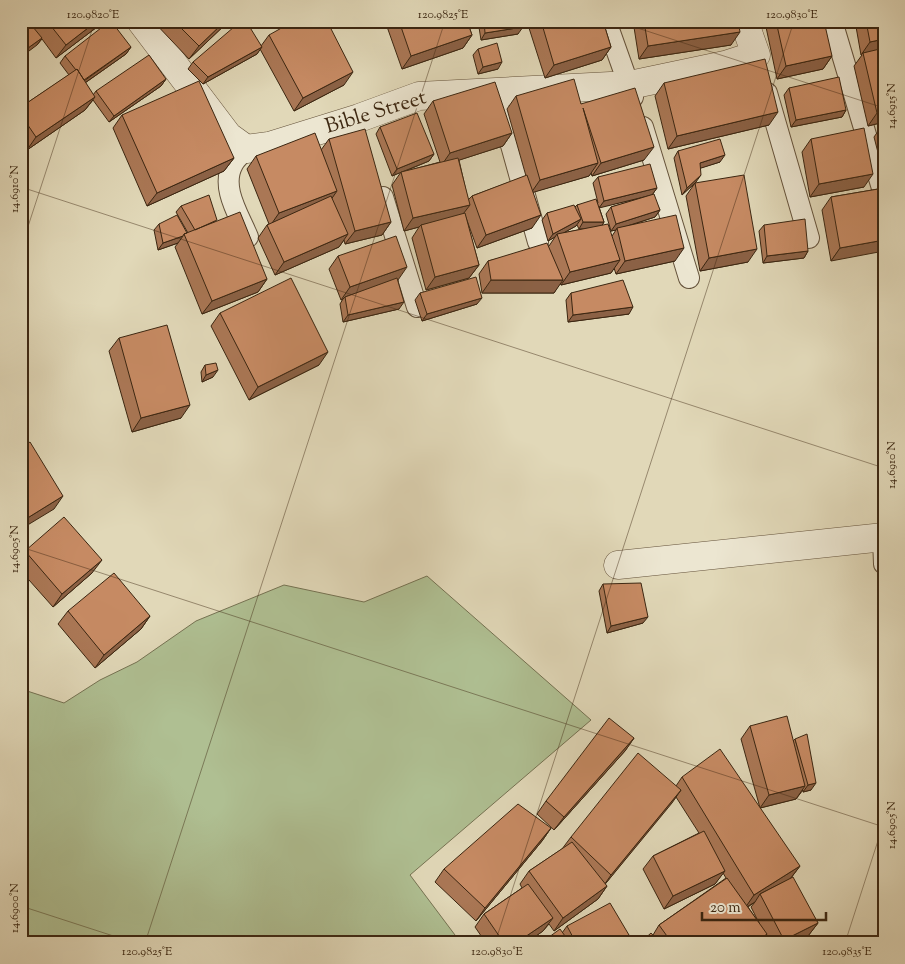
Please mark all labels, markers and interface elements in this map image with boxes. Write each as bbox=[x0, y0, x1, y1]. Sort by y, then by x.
text: 120.9820°E bbox=[67, 6, 120, 24]
text: 120.9825°E bbox=[418, 6, 469, 24]
text: 120.9830°E bbox=[766, 6, 819, 24]
street label: Bible Street bbox=[322, 83, 430, 143]
text: 14.6915°N bbox=[883, 83, 901, 129]
text: 14.6910°N bbox=[6, 165, 24, 213]
text: 14.6910°N bbox=[883, 441, 901, 489]
text: 14.6905°N bbox=[6, 525, 24, 573]
text: 14.6905°N bbox=[883, 801, 901, 849]
text: 14.6900°N bbox=[6, 883, 24, 933]
scale bar bbox=[702, 889, 826, 921]
text: 20 m bbox=[710, 898, 741, 919]
text: 120.9825°E bbox=[122, 943, 173, 961]
text: 120.9830°E bbox=[471, 943, 524, 961]
text: 120.9835°E bbox=[822, 943, 873, 961]

